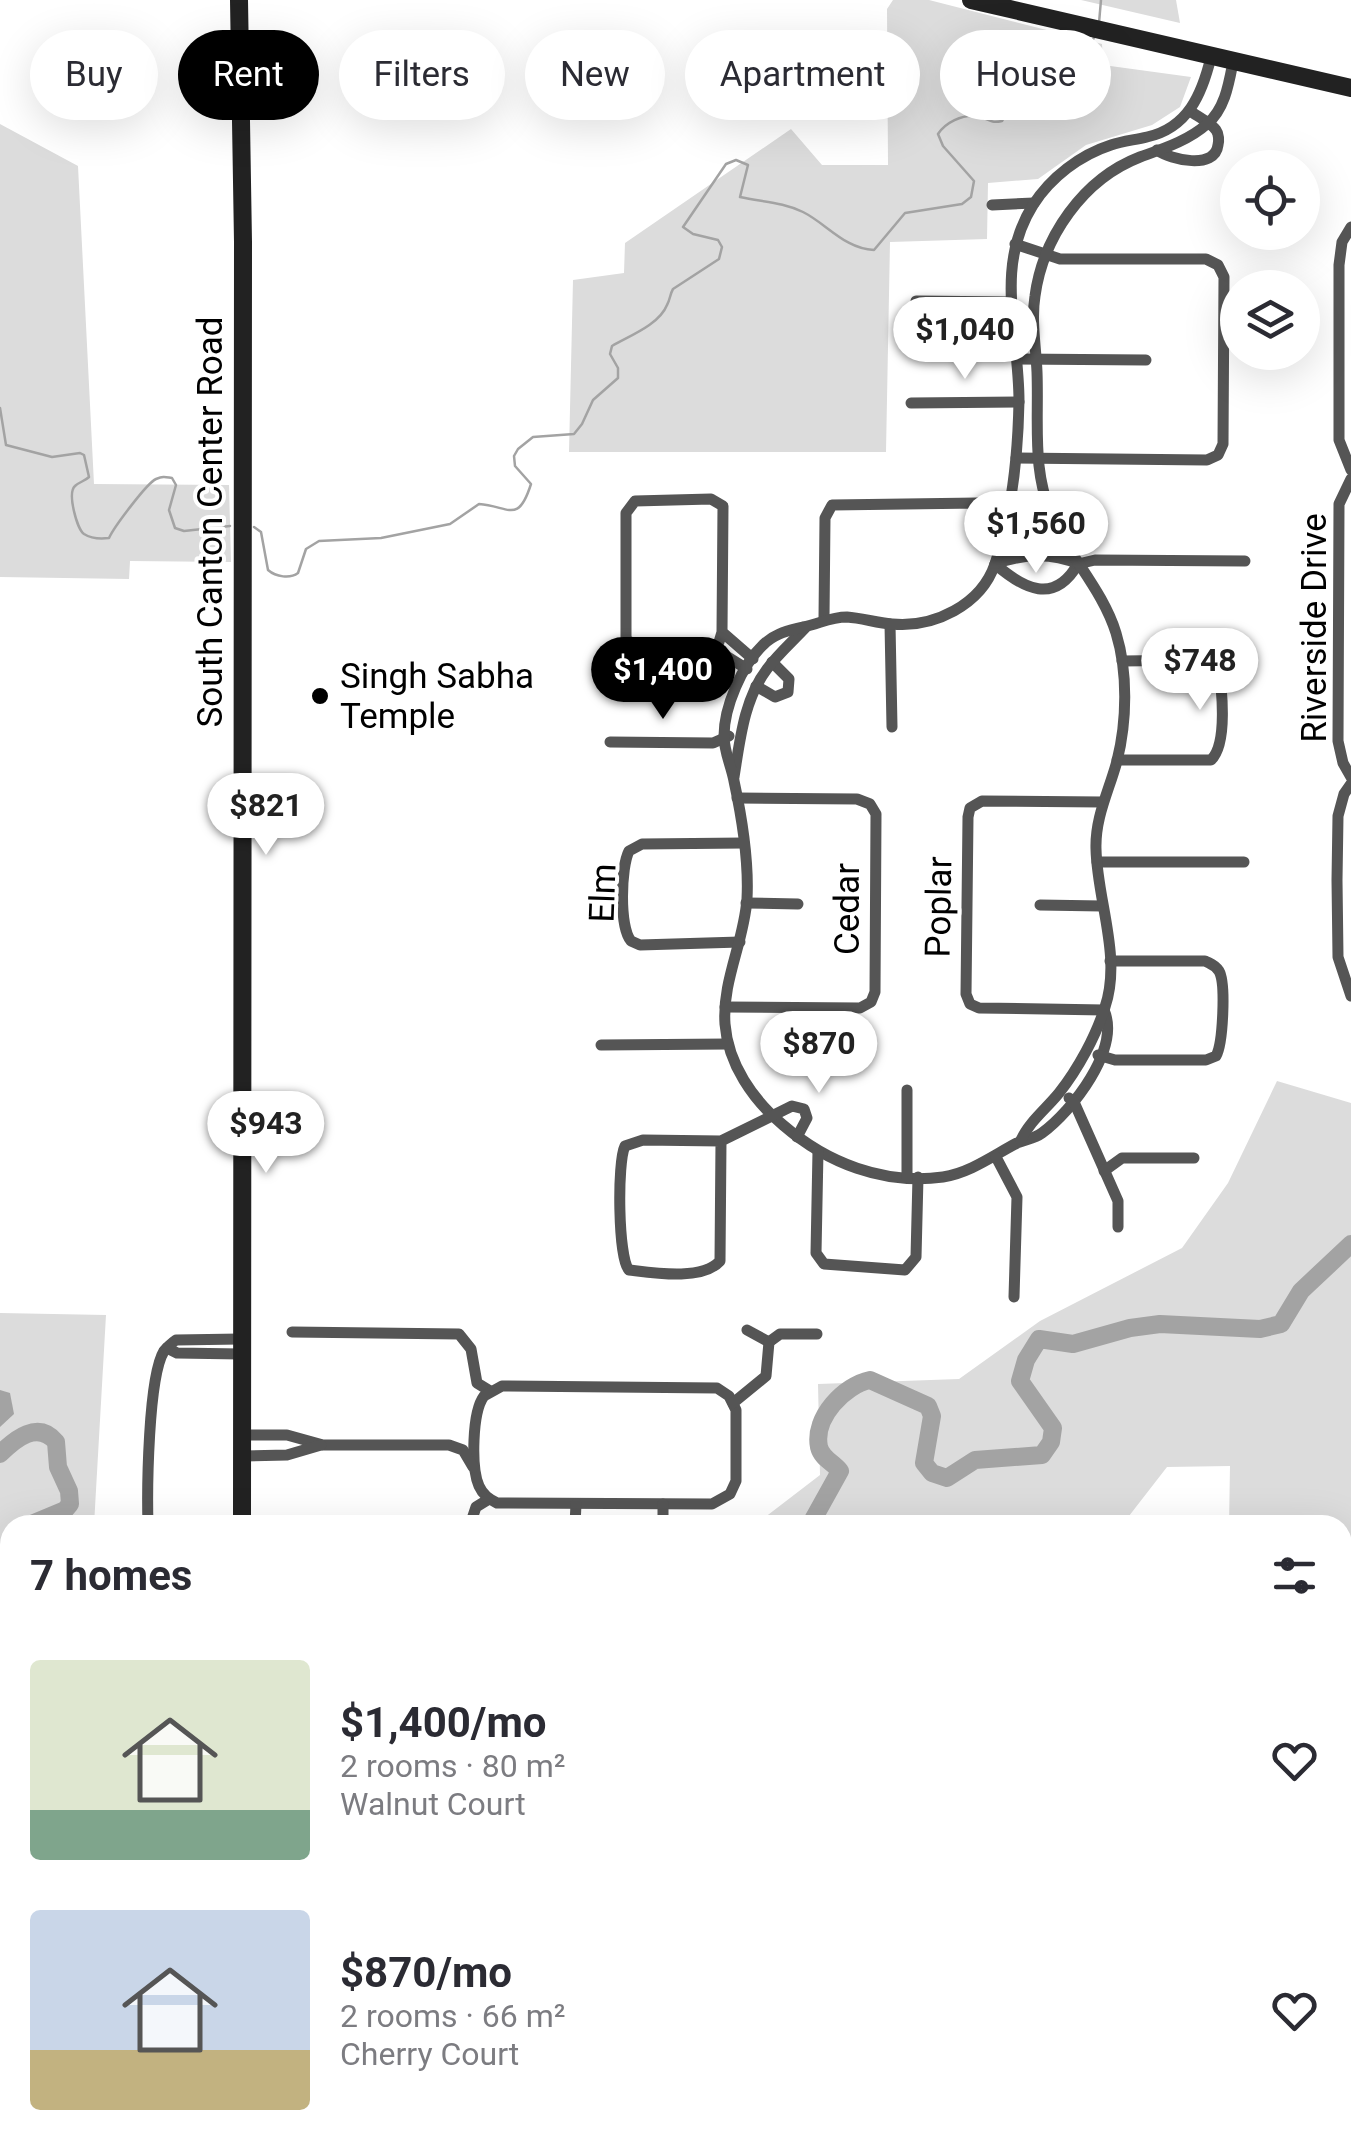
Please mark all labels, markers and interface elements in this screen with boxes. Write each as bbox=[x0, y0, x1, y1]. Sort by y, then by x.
chip: Buy bbox=[30, 30, 158, 120]
chip: Rent bbox=[178, 30, 319, 120]
chip: Filters bbox=[339, 30, 505, 120]
chip: New bbox=[525, 30, 665, 120]
chip: Apartment bbox=[685, 30, 920, 120]
chip: House bbox=[940, 30, 1111, 120]
map controls bbox=[1220, 150, 1320, 370]
button: locate bbox=[1220, 150, 1320, 250]
button: layers bbox=[1220, 270, 1320, 370]
pin: $1,040 bbox=[884, 297, 1046, 382]
text: $1,040 bbox=[915, 310, 1015, 348]
street label: South Canton Center Road bbox=[190, 316, 231, 728]
pin: $1,560 bbox=[955, 491, 1117, 576]
text: $1,560 bbox=[986, 504, 1086, 542]
street label: Riverside Drive bbox=[1294, 513, 1335, 743]
pin: $748 bbox=[1141, 628, 1259, 713]
pin: $1,400 bbox=[582, 637, 744, 722]
text: $748 bbox=[1163, 641, 1237, 679]
text: $1,400 bbox=[613, 650, 713, 688]
place label: Singh Sabha Temple bbox=[340, 656, 534, 737]
marker: Singh Sabha Temple bbox=[309, 685, 331, 707]
pin: $821 bbox=[207, 773, 325, 858]
text: $821 bbox=[229, 786, 303, 824]
street label: Poplar bbox=[918, 856, 960, 958]
street label: Elm bbox=[581, 863, 625, 923]
street label: Cedar bbox=[827, 863, 868, 955]
pin: $870 bbox=[760, 1011, 878, 1096]
text: $870 bbox=[782, 1024, 856, 1062]
pin: $943 bbox=[207, 1091, 325, 1176]
text: $943 bbox=[229, 1104, 303, 1142]
icon: filters bbox=[1267, 1548, 1322, 1603]
text: 7 homes bbox=[30, 1551, 192, 1600]
text: $1,400/mo bbox=[340, 1698, 547, 1747]
icon: home bbox=[110, 1700, 230, 1820]
icon: heart bbox=[1267, 1733, 1322, 1788]
text: 2 rooms · 80 m² bbox=[340, 1747, 565, 1785]
text: Walnut Court bbox=[340, 1785, 526, 1823]
text: $870/mo bbox=[340, 1948, 512, 1997]
icon: home bbox=[110, 1950, 230, 2070]
icon: heart bbox=[1267, 1983, 1322, 2038]
text: 2 rooms · 66 m² bbox=[340, 1997, 565, 2035]
text: Cherry Court bbox=[340, 2035, 519, 2073]

